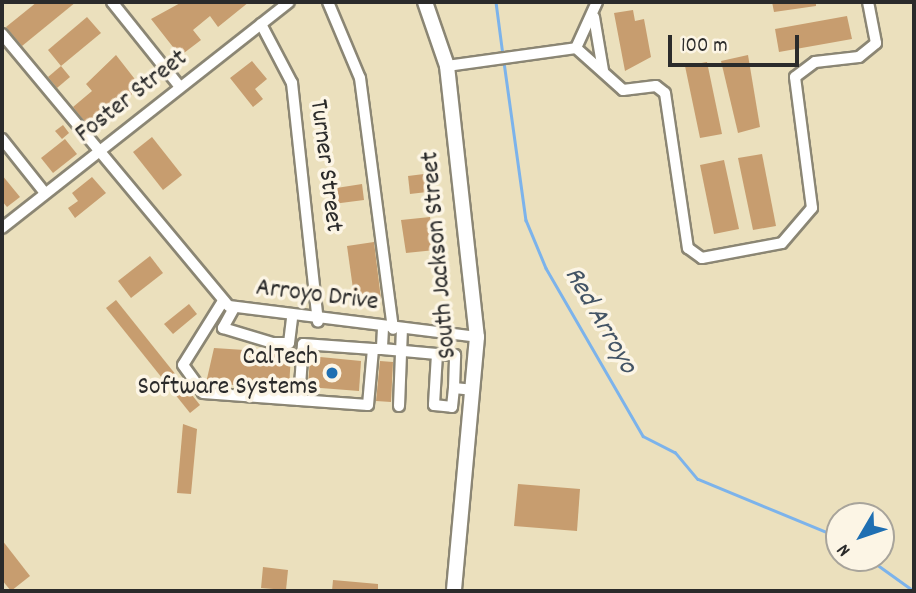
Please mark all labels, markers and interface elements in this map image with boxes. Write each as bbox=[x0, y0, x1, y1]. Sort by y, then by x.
scale bar bbox=[671, 21, 802, 65]
text: 100 m bbox=[681, 32, 728, 62]
street label: Foster Street bbox=[70, 43, 194, 151]
street label: Turner Street bbox=[301, 98, 349, 234]
street label: South Jackson Street bbox=[415, 150, 465, 360]
water label: Red Arroyo bbox=[555, 262, 643, 380]
street label: Arroyo Drive bbox=[254, 273, 380, 319]
place label: CalTech Software Systems bbox=[137, 342, 318, 404]
marker: CalTech Software Systems bbox=[324, 365, 340, 381]
north arrow bbox=[825, 502, 895, 572]
text: N bbox=[831, 537, 858, 561]

